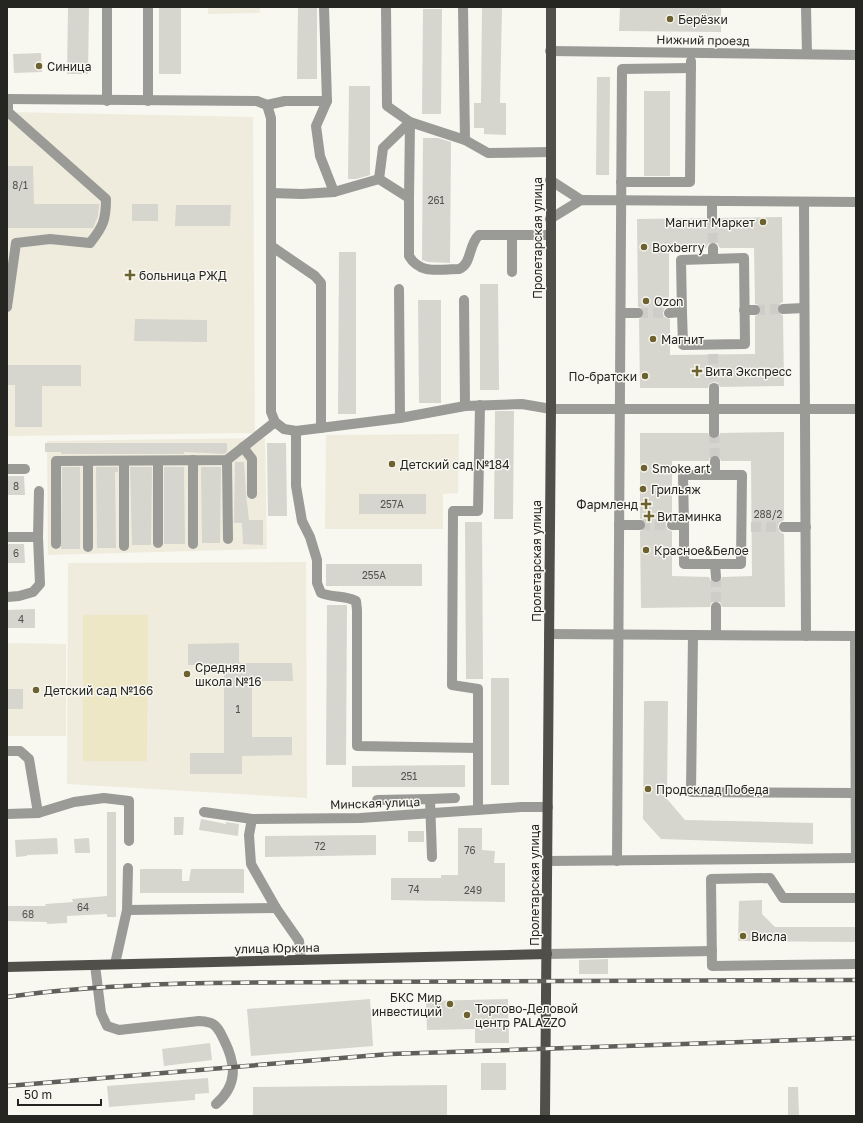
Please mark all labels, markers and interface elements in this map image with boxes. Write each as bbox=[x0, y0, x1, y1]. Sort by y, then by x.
place label: Берёзки bbox=[678, 12, 728, 27]
marker: Берёзки bbox=[665, 14, 675, 24]
street label: Нижний проезд bbox=[656, 32, 750, 48]
place label: Синица bbox=[47, 59, 91, 74]
marker: Синица bbox=[34, 61, 44, 71]
street label: Пролетарская улица bbox=[530, 177, 545, 299]
house number: 8/1 bbox=[12, 179, 28, 191]
house number: 261 bbox=[428, 194, 444, 206]
place label: Магнит Маркет bbox=[665, 215, 755, 230]
marker: Магнит Маркет bbox=[758, 217, 768, 227]
place label: Boxberry bbox=[652, 240, 705, 255]
marker: Boxberry bbox=[639, 242, 649, 252]
place label: больница РЖД bbox=[139, 268, 227, 283]
marker: больница РЖД bbox=[124, 269, 136, 281]
place label: Ozon bbox=[654, 294, 683, 309]
marker: Ozon bbox=[641, 296, 651, 306]
place label: Магнит bbox=[661, 332, 704, 347]
marker: Магнит bbox=[648, 334, 658, 344]
place label: Вита Экспресс bbox=[705, 364, 792, 379]
marker: Вита Экспресс bbox=[692, 366, 702, 376]
place label: По-братски bbox=[569, 369, 637, 384]
marker: По-братски bbox=[640, 371, 650, 381]
place label: Детский сад №184 bbox=[400, 457, 510, 472]
marker: Детский сад №184 bbox=[387, 459, 397, 469]
place label: Smoke art bbox=[652, 461, 711, 476]
marker: Smoke art bbox=[639, 463, 649, 473]
house number: 8 bbox=[13, 480, 19, 492]
place label: Грильяж bbox=[651, 482, 701, 497]
marker: Грильяж bbox=[638, 484, 648, 494]
place label: Фармленд bbox=[576, 497, 638, 512]
house number: 257А bbox=[380, 498, 404, 510]
marker: Фармленд bbox=[641, 499, 651, 509]
street label: Пролетарская улица bbox=[529, 500, 544, 622]
house number: 288/2 bbox=[754, 508, 782, 520]
place label: Витаминка bbox=[657, 509, 722, 524]
marker: Витаминка bbox=[644, 511, 654, 521]
place label: Красное&Белое bbox=[654, 543, 749, 558]
marker: Красное&Белое bbox=[641, 545, 651, 555]
house number: 6 bbox=[13, 547, 19, 559]
house number: 255А bbox=[362, 569, 386, 581]
house number: 4 bbox=[18, 613, 24, 625]
place label: Средняя школа №16 bbox=[195, 660, 261, 689]
marker: Средняя школа №16 bbox=[182, 669, 192, 679]
place label: Детский сад №166 bbox=[44, 683, 153, 698]
marker: Детский сад №166 bbox=[31, 685, 41, 695]
house number: 1 bbox=[236, 703, 241, 715]
house number: 251 bbox=[401, 770, 417, 782]
place label: Продсклад Победа bbox=[656, 782, 769, 797]
marker: Продсклад Победа bbox=[643, 784, 653, 794]
street label: Минская улица bbox=[330, 794, 420, 812]
street label: Пролетарская улица bbox=[527, 824, 542, 946]
house number: 72 bbox=[314, 840, 326, 852]
house number: 76 bbox=[464, 844, 476, 856]
house number: 74 bbox=[408, 883, 420, 895]
house number: 249 bbox=[464, 884, 482, 896]
house number: 64 bbox=[77, 901, 89, 913]
house number: 68 bbox=[22, 908, 34, 920]
place label: Висла bbox=[751, 929, 787, 944]
marker: Висла bbox=[738, 931, 748, 941]
street label: улица Юркина bbox=[234, 940, 320, 956]
place label: БКС Мир инвестиций bbox=[372, 990, 442, 1019]
marker: БКС Мир инвестиций bbox=[445, 999, 455, 1009]
place label: Торгово-Деловой центр PALAZZO bbox=[475, 1001, 578, 1030]
marker: Торгово-Деловой центр PALAZZO bbox=[462, 1010, 472, 1020]
scale bar bbox=[18, 1081, 101, 1107]
text: 50 m bbox=[24, 1087, 52, 1102]

